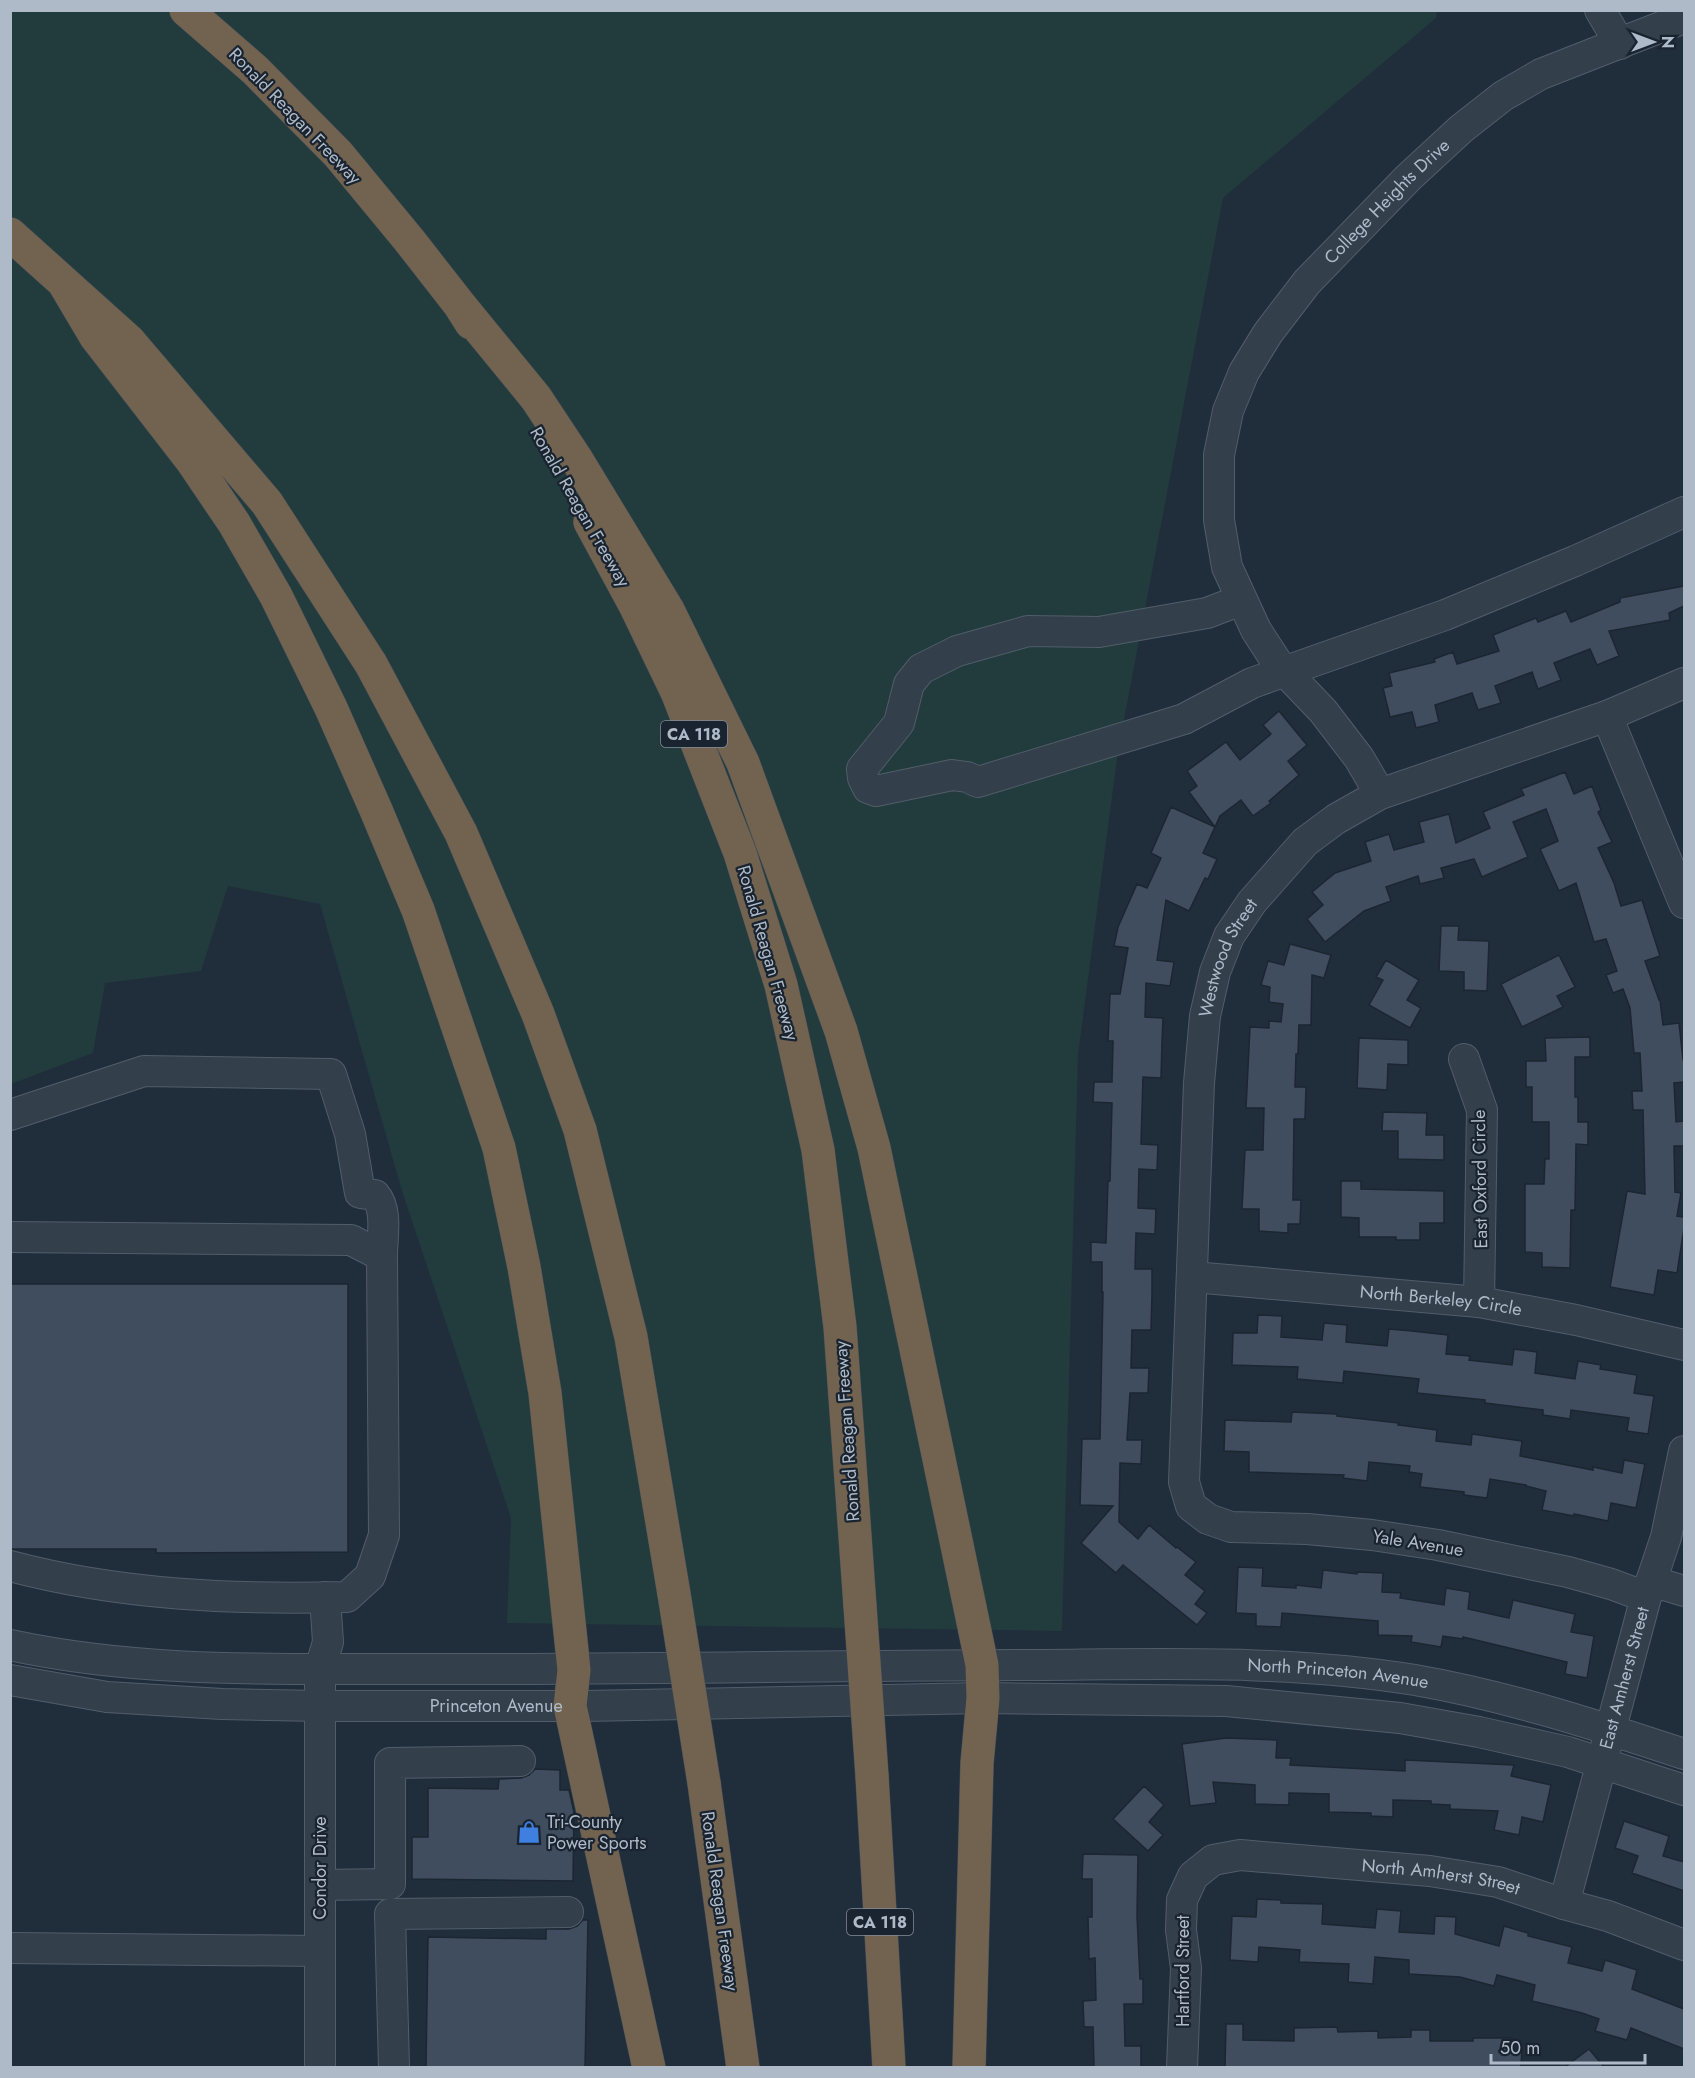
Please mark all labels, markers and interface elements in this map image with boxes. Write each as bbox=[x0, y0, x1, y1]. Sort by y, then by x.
north arrow bbox=[1623, 12, 1683, 72]
text: N bbox=[1656, 36, 1679, 48]
street label: Ronald Reagan Freeway bbox=[223, 42, 367, 190]
street label: College Heights Drive bbox=[1318, 133, 1455, 270]
street label: Ronald Reagan Freeway bbox=[523, 422, 637, 592]
road number: CA 118 bbox=[661, 721, 727, 747]
street label: Ronald Reagan Freeway bbox=[731, 862, 805, 1044]
street label: Westwood Street bbox=[1192, 893, 1264, 1020]
street label: East Oxford Circle bbox=[1466, 1109, 1494, 1249]
street label: North Berkeley Circle bbox=[1359, 1279, 1524, 1323]
street label: Ronald Reagan Freeway bbox=[828, 1340, 866, 1522]
street label: Yale Avenue bbox=[1371, 1523, 1465, 1563]
street label: East Amherst Street bbox=[1593, 1603, 1656, 1752]
street label: North Princeton Avenue bbox=[1247, 1652, 1431, 1695]
street label: Princeton Avenue bbox=[430, 1693, 563, 1719]
place label: Tri-County Power Sports bbox=[547, 1809, 646, 1856]
street label: Ronald Reagan Freeway bbox=[695, 1810, 745, 1993]
street label: Condor Drive bbox=[307, 1816, 333, 1920]
shop icon: Tri-County Power Sports bbox=[516, 1819, 542, 1845]
street label: North Amherst Street bbox=[1361, 1852, 1524, 1902]
road number: CA 118 bbox=[847, 1909, 913, 1935]
street label: Hartford Street bbox=[1170, 1914, 1196, 2027]
scale bar bbox=[1491, 2027, 1646, 2065]
text: 50 m bbox=[1500, 2035, 1540, 2061]

